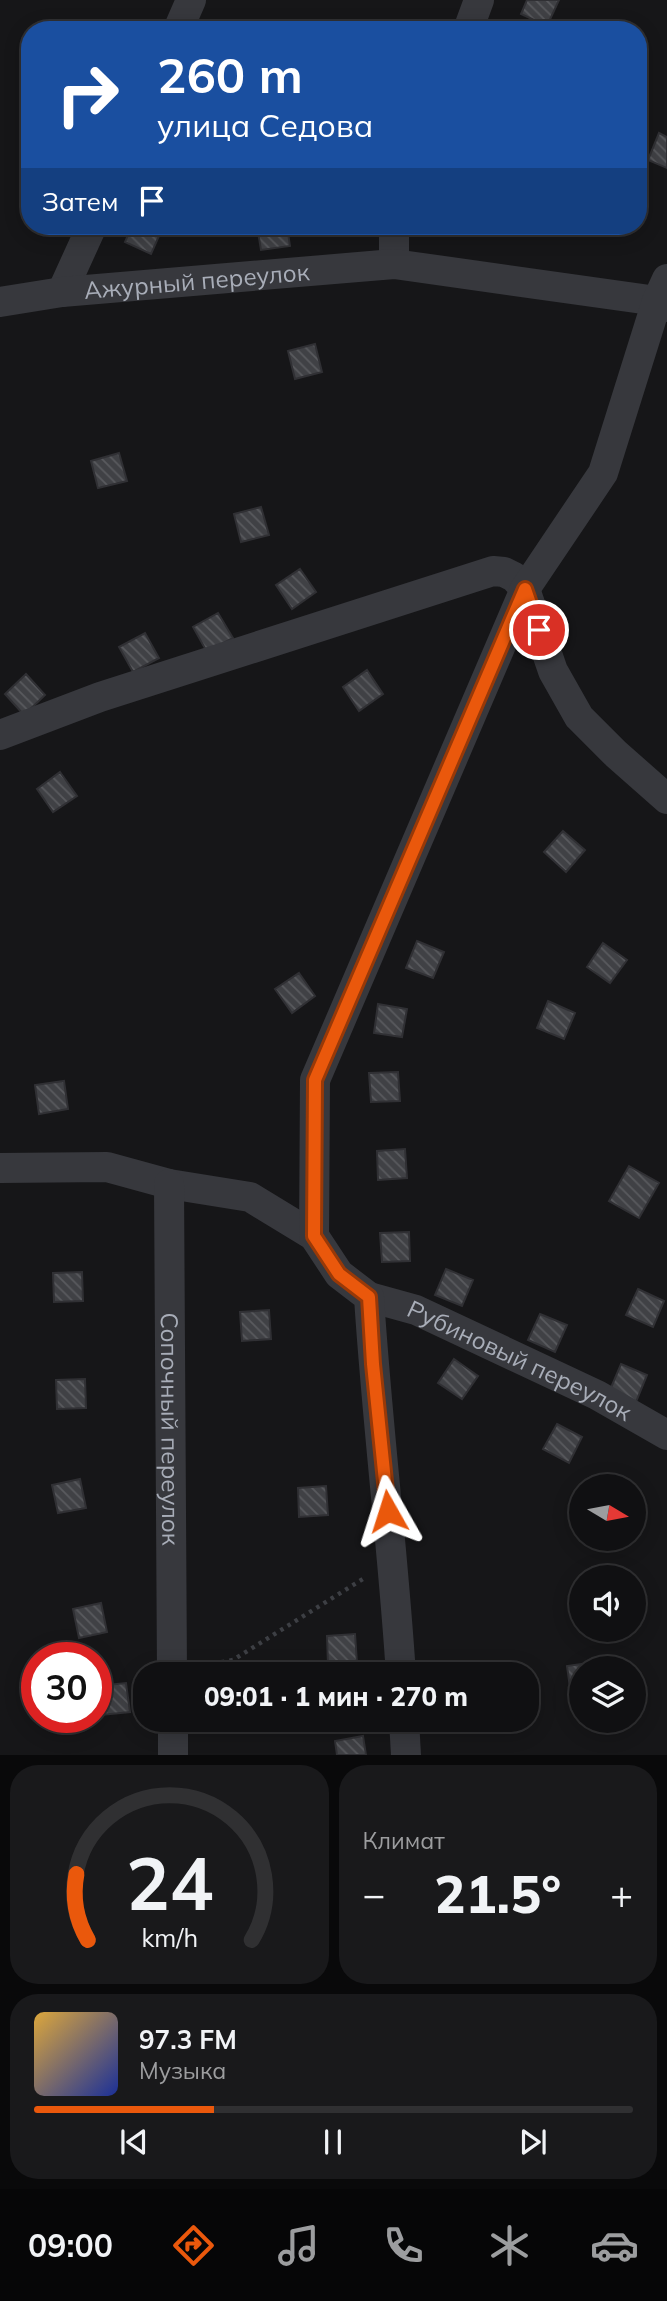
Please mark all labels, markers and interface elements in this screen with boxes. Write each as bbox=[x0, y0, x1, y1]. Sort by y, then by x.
text: 260 m bbox=[157, 44, 303, 105]
icon: right bbox=[42, 49, 133, 140]
text: улица Седова bbox=[157, 105, 373, 145]
icon: arrive bbox=[133, 182, 171, 220]
text: Затем bbox=[42, 185, 119, 218]
street label: Ажурный переулок bbox=[83, 256, 311, 305]
pin bbox=[509, 600, 569, 660]
icon: arrive bbox=[520, 611, 558, 649]
street label: Рубиновый переулок bbox=[403, 1293, 638, 1427]
street label: Сопочный переулок bbox=[155, 1312, 186, 1546]
position arrow bbox=[351, 1474, 425, 1548]
north arrow bbox=[569, 1474, 646, 1550]
map controls bbox=[569, 1474, 646, 1733]
button: sound bbox=[569, 1565, 646, 1642]
speed limit sign: 30 bbox=[21, 1642, 112, 1733]
button: layers bbox=[569, 1656, 646, 1733]
text: 09:01 · 1 мин · 270 m bbox=[204, 1680, 468, 1713]
text: Климат bbox=[363, 1826, 445, 1855]
text: 24 bbox=[126, 1838, 213, 1929]
text: 21.5° bbox=[434, 1861, 561, 1926]
text: − bbox=[363, 1870, 385, 1918]
text: + bbox=[610, 1870, 633, 1918]
text: km/h bbox=[141, 1922, 198, 1953]
text: 97.3 FM bbox=[139, 2023, 237, 2056]
text: Музыка bbox=[139, 2056, 226, 2085]
icon: previous bbox=[115, 2123, 153, 2161]
icon: pause bbox=[314, 2123, 352, 2161]
icon: next bbox=[514, 2123, 552, 2161]
icon: directions bbox=[169, 2221, 218, 2270]
icon: music bbox=[274, 2221, 323, 2270]
icon: phone bbox=[379, 2221, 428, 2270]
icon: climate bbox=[485, 2221, 534, 2270]
icon: car bbox=[590, 2221, 639, 2270]
text: 09:00 bbox=[28, 2225, 113, 2265]

